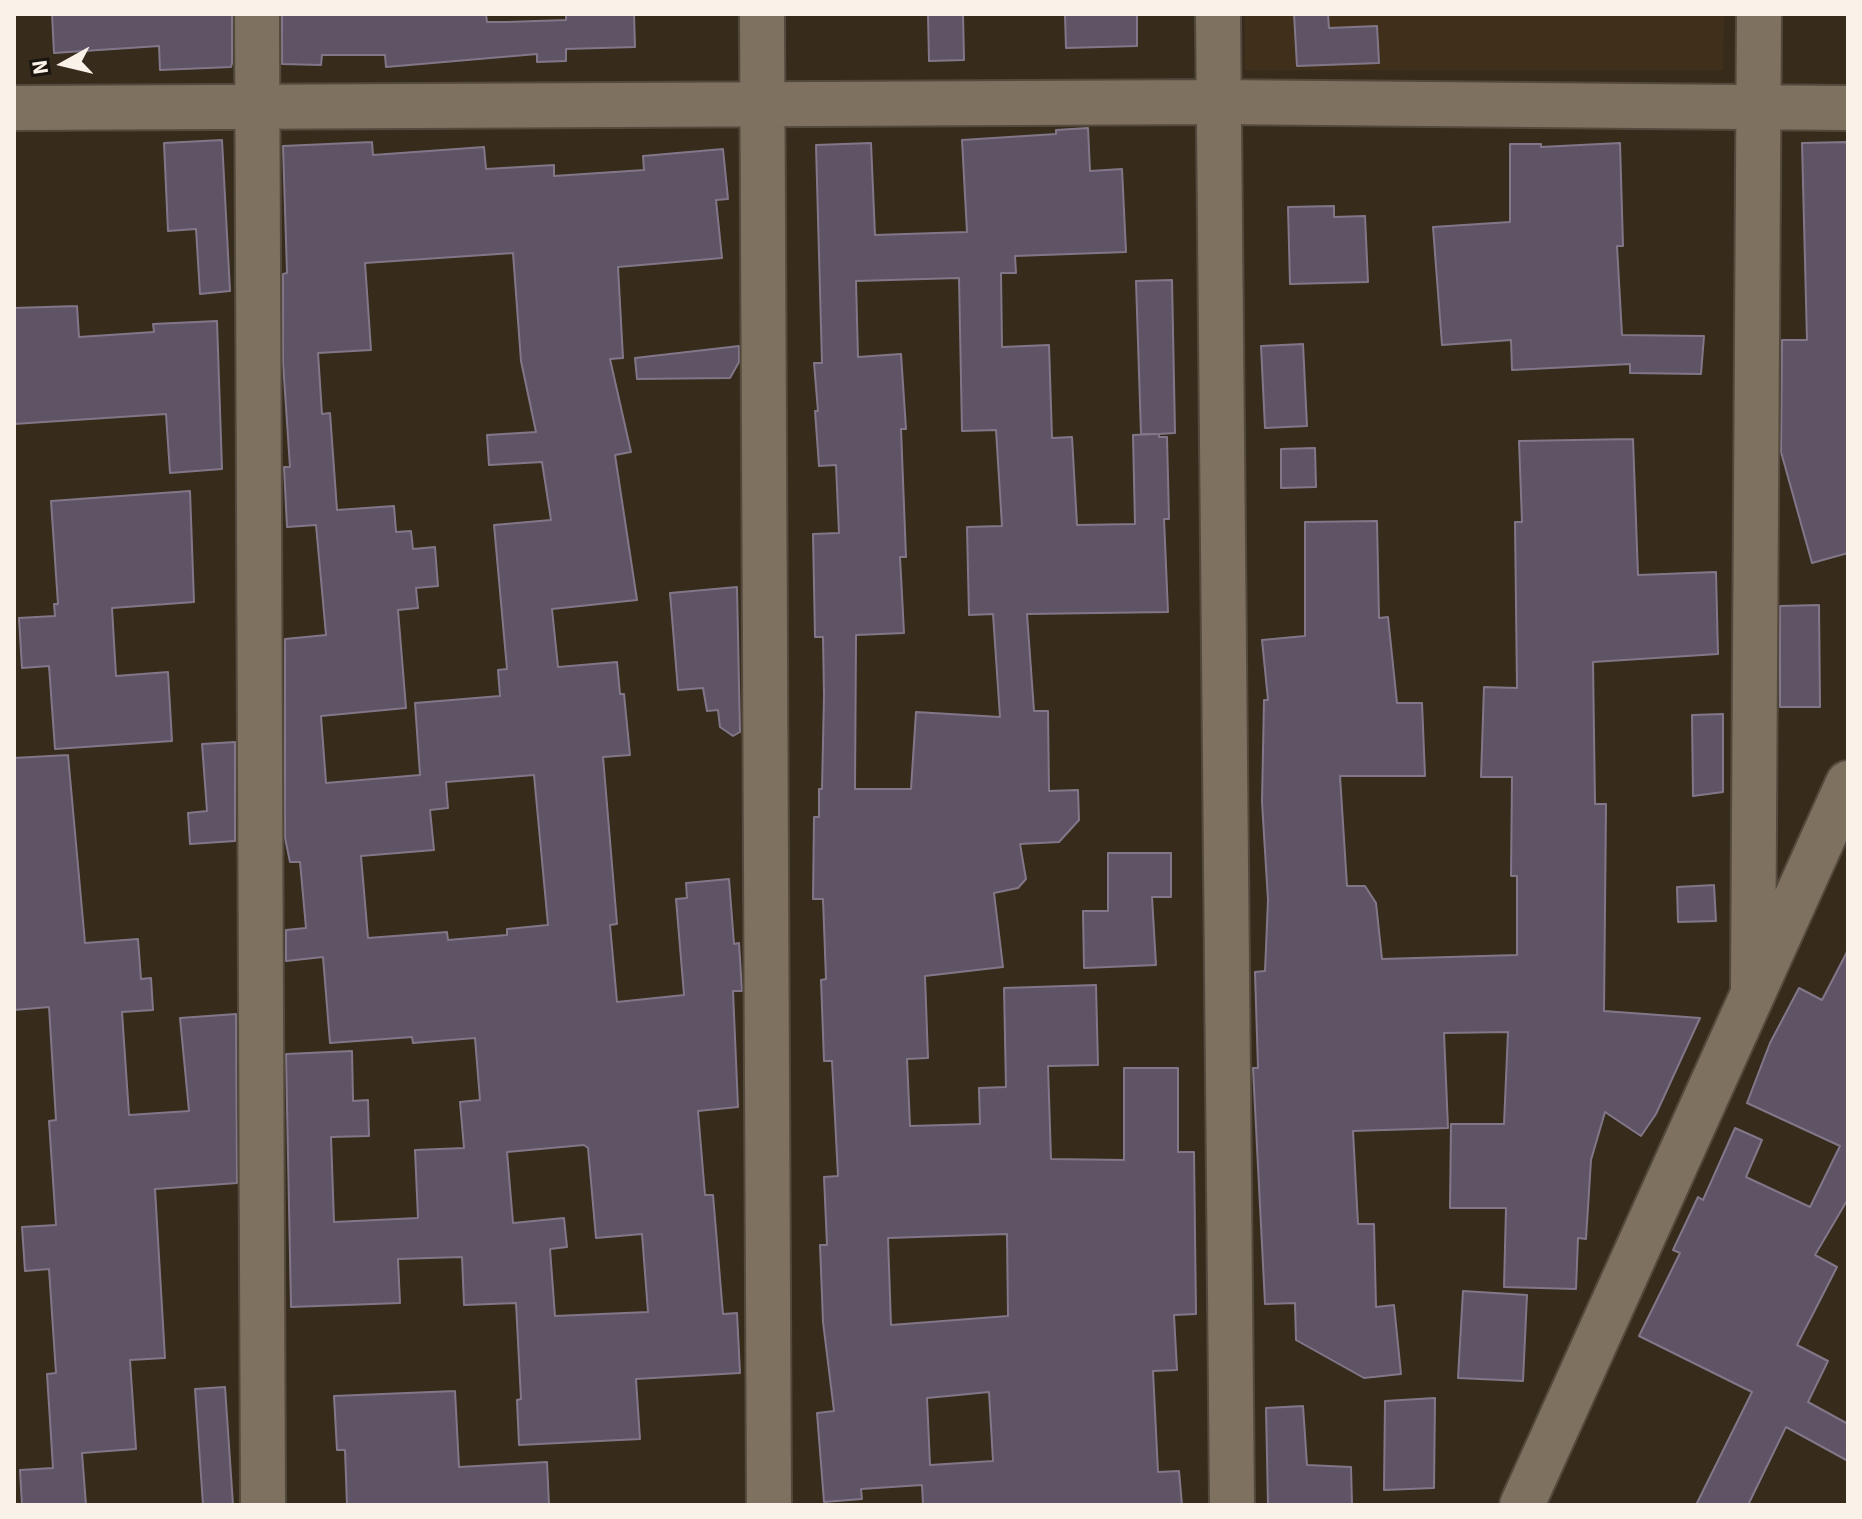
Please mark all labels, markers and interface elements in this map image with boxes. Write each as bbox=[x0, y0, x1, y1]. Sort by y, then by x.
north arrow bbox=[24, 24, 104, 104]
text: N bbox=[23, 58, 57, 77]

